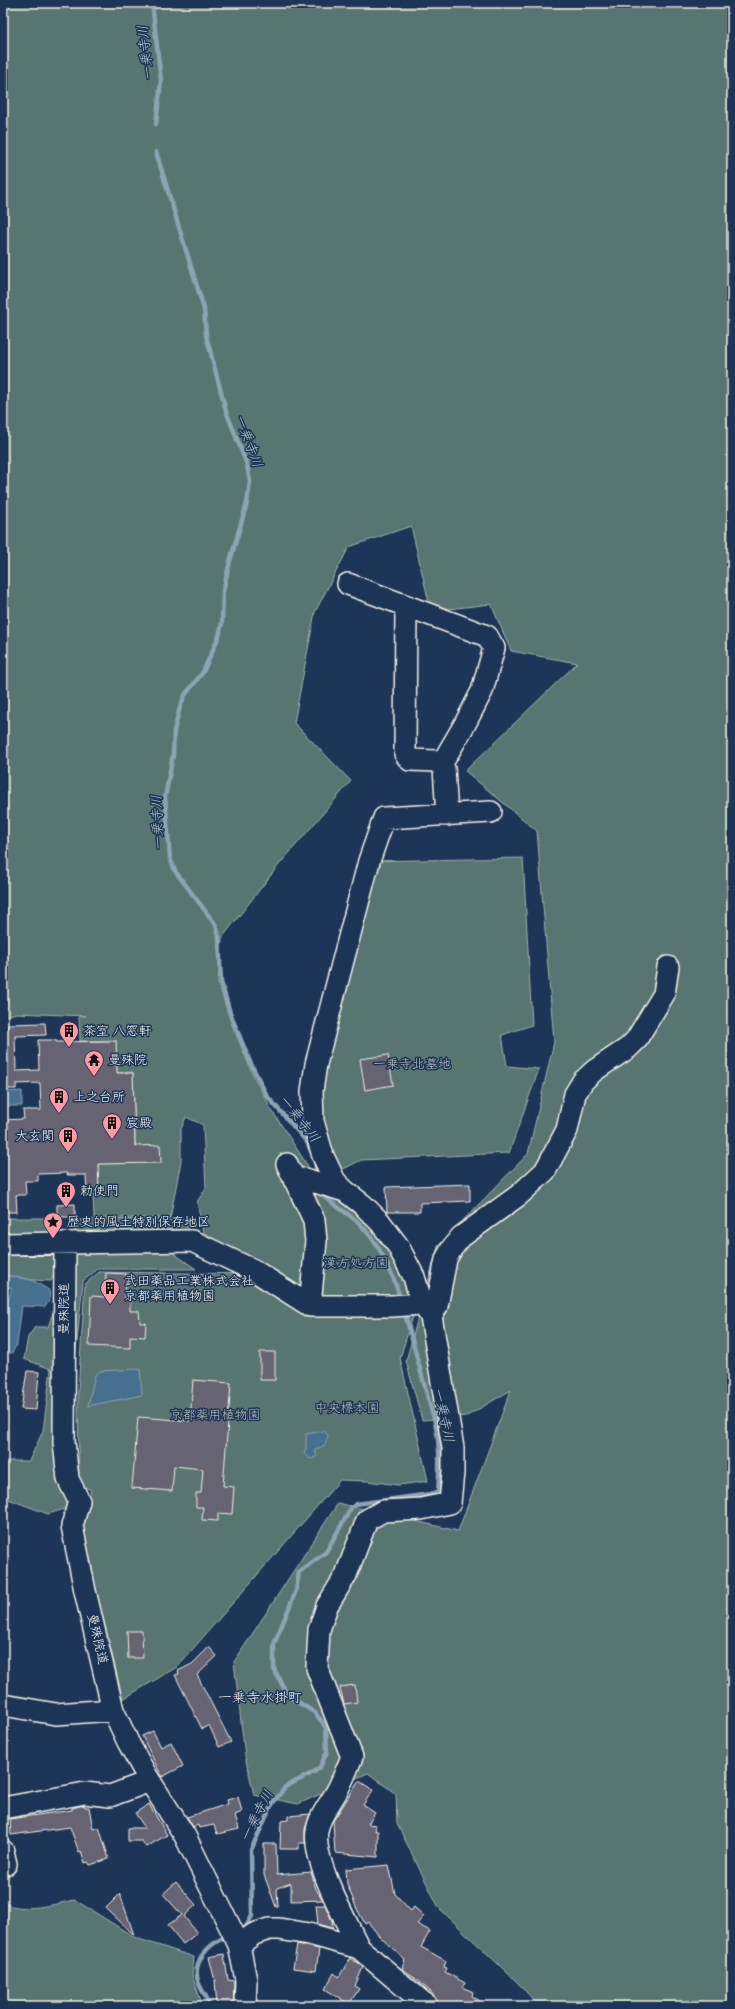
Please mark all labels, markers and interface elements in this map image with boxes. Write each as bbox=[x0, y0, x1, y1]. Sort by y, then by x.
water label: 一乗寺川 bbox=[134, 24, 158, 82]
water label: 一乗寺川 bbox=[230, 412, 266, 470]
water label: 一乗寺川 bbox=[148, 795, 168, 851]
building icon: 茶室 八窓軒 bbox=[58, 1020, 80, 1048]
place label: 茶室 八窓軒 bbox=[83, 1023, 152, 1040]
temple icon: 曼殊院 bbox=[83, 1049, 105, 1077]
place label: 曼殊院 bbox=[108, 1052, 147, 1069]
park label: 一乗寺北墓地 bbox=[373, 1056, 451, 1073]
building icon: 上之台所 bbox=[48, 1086, 70, 1114]
place label: 上之台所 bbox=[73, 1089, 125, 1106]
water label: 一乗寺川 bbox=[275, 1091, 323, 1147]
building icon: 宸殿 bbox=[101, 1112, 123, 1140]
place label: 宸殿 bbox=[126, 1115, 152, 1132]
building icon: 大玄関 bbox=[57, 1125, 79, 1153]
place label: 大玄関 bbox=[15, 1128, 54, 1145]
building icon: 勅使門 bbox=[55, 1180, 77, 1208]
place label: 勅使門 bbox=[80, 1183, 119, 1200]
place icon: 歴史的風土特別保存地区 bbox=[42, 1211, 64, 1239]
place label: 歴史的風土特別保存地区 bbox=[67, 1214, 210, 1231]
park label: 漢方処方園 bbox=[323, 1255, 389, 1272]
place label: 武田薬品工業株式会社 京都薬用植物園 bbox=[124, 1273, 254, 1305]
building icon: 武田薬品工業株式会社 京都薬用植物園 bbox=[99, 1277, 121, 1305]
street label: 曼殊院道 bbox=[56, 1283, 73, 1335]
water label: 一乗寺川 bbox=[428, 1386, 458, 1444]
park label: 中央標本園 bbox=[314, 1400, 380, 1417]
park label: 京都薬用植物園 bbox=[169, 1407, 261, 1424]
street label: 曼殊院道 bbox=[83, 1612, 111, 1666]
district label: 一乗寺水掛町 bbox=[218, 1689, 302, 1707]
water label: 一乗寺川 bbox=[236, 1787, 278, 1845]

